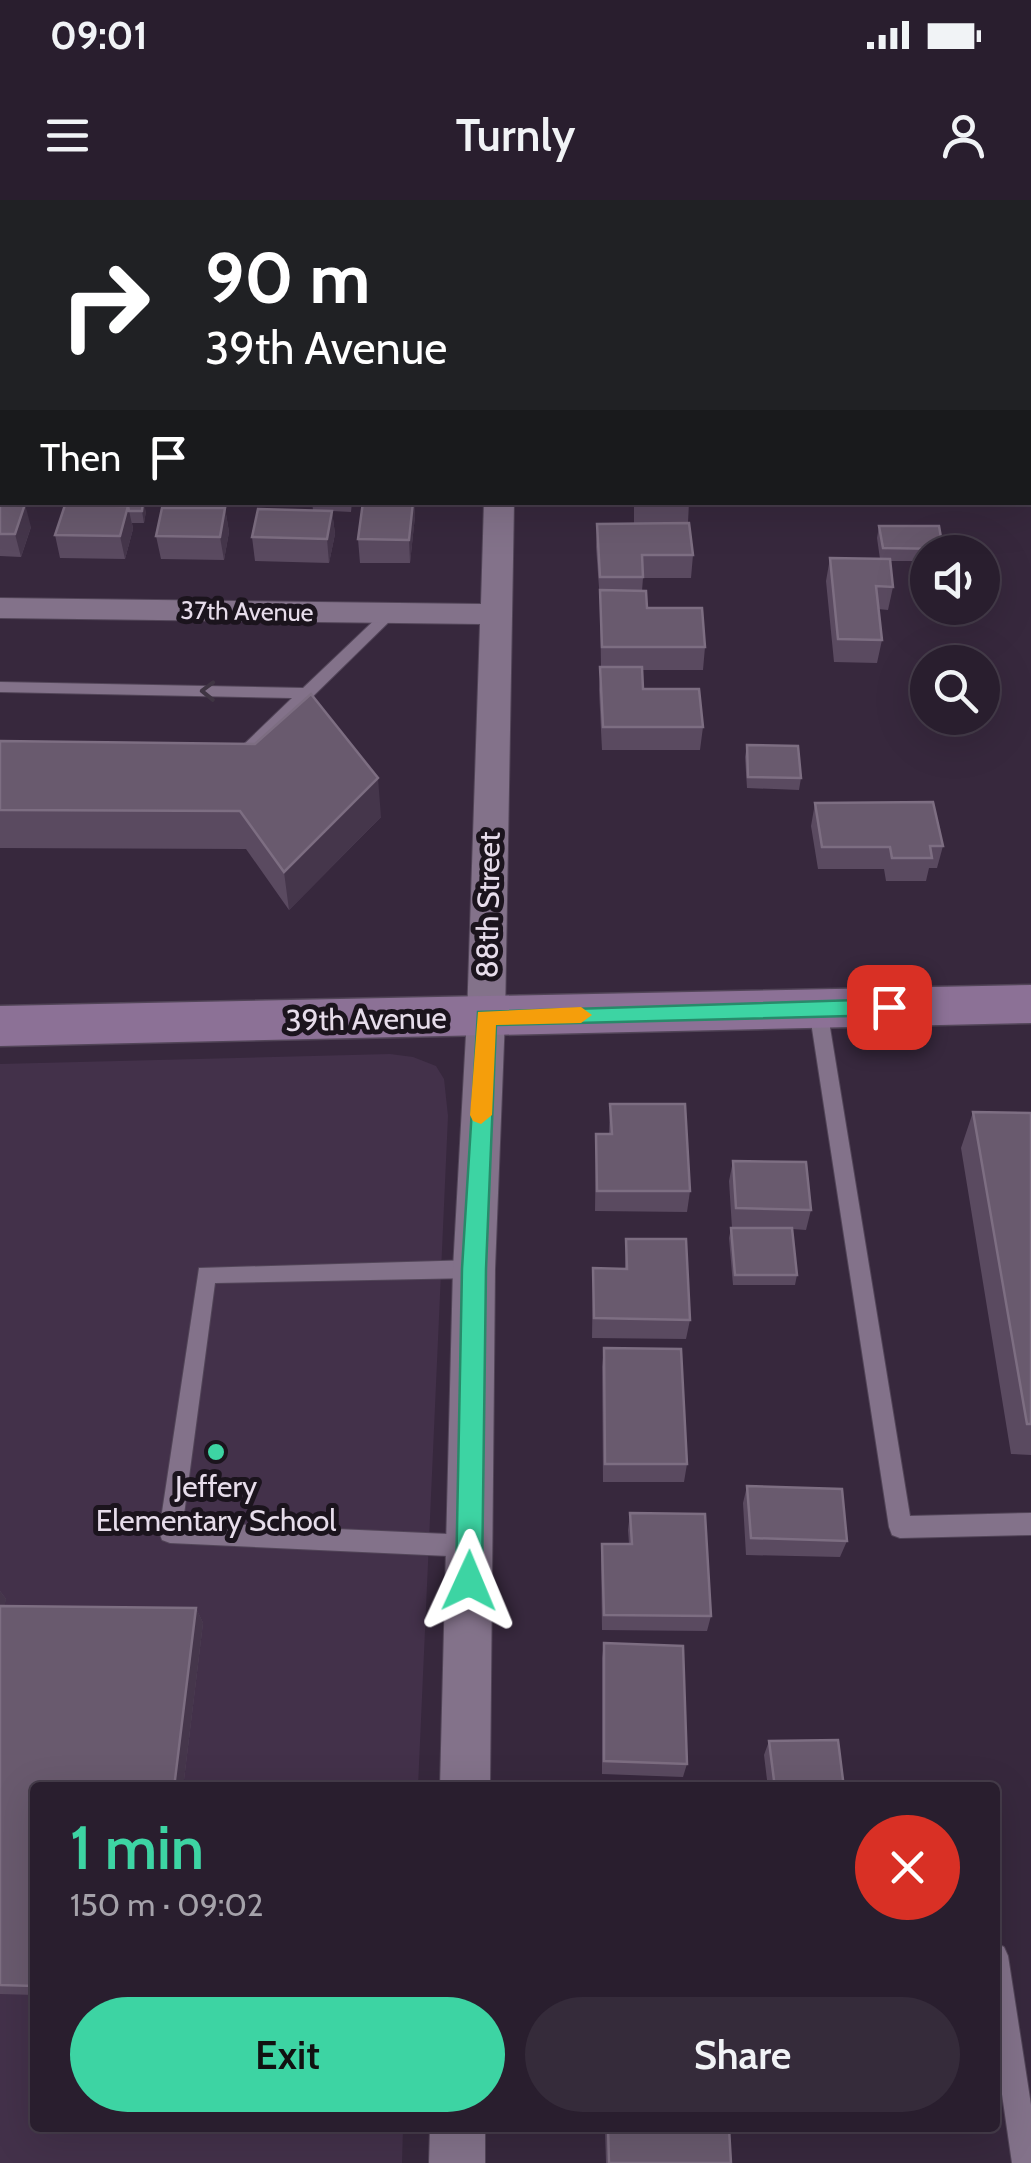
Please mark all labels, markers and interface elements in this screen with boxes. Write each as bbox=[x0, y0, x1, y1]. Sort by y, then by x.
text: 09:01 bbox=[50, 12, 147, 59]
icon: menu bbox=[40, 108, 95, 163]
text: Turnly bbox=[456, 108, 575, 162]
icon: person bbox=[936, 108, 991, 163]
text: 90 m bbox=[205, 235, 370, 321]
icon: right bbox=[40, 240, 170, 370]
text: 39th Avenue bbox=[205, 321, 447, 375]
icon: arrive bbox=[141, 430, 196, 485]
text: Then bbox=[40, 434, 121, 481]
map controls bbox=[910, 535, 1000, 735]
button: sound bbox=[910, 535, 1000, 625]
street label: 37th Avenue bbox=[180, 595, 314, 627]
button: search bbox=[910, 645, 1000, 735]
one-way arrow bbox=[200, 680, 216, 701]
street label: 88th Street bbox=[468, 831, 508, 979]
pin bbox=[847, 965, 932, 1050]
icon: arrive bbox=[862, 980, 917, 1035]
street label: 39th Avenue bbox=[285, 999, 447, 1039]
marker: Jeffery Elementary School bbox=[205, 1441, 227, 1463]
place label: Jeffery Elementary School bbox=[96, 1468, 336, 1539]
position arrow bbox=[417, 1529, 521, 1633]
text: 1 min bbox=[70, 1811, 204, 1884]
button: close bbox=[855, 1815, 960, 1920]
text: 150 m · 09:02 bbox=[70, 1885, 264, 1924]
button: Exit bbox=[70, 1997, 505, 2112]
button: Share bbox=[525, 1997, 960, 2112]

